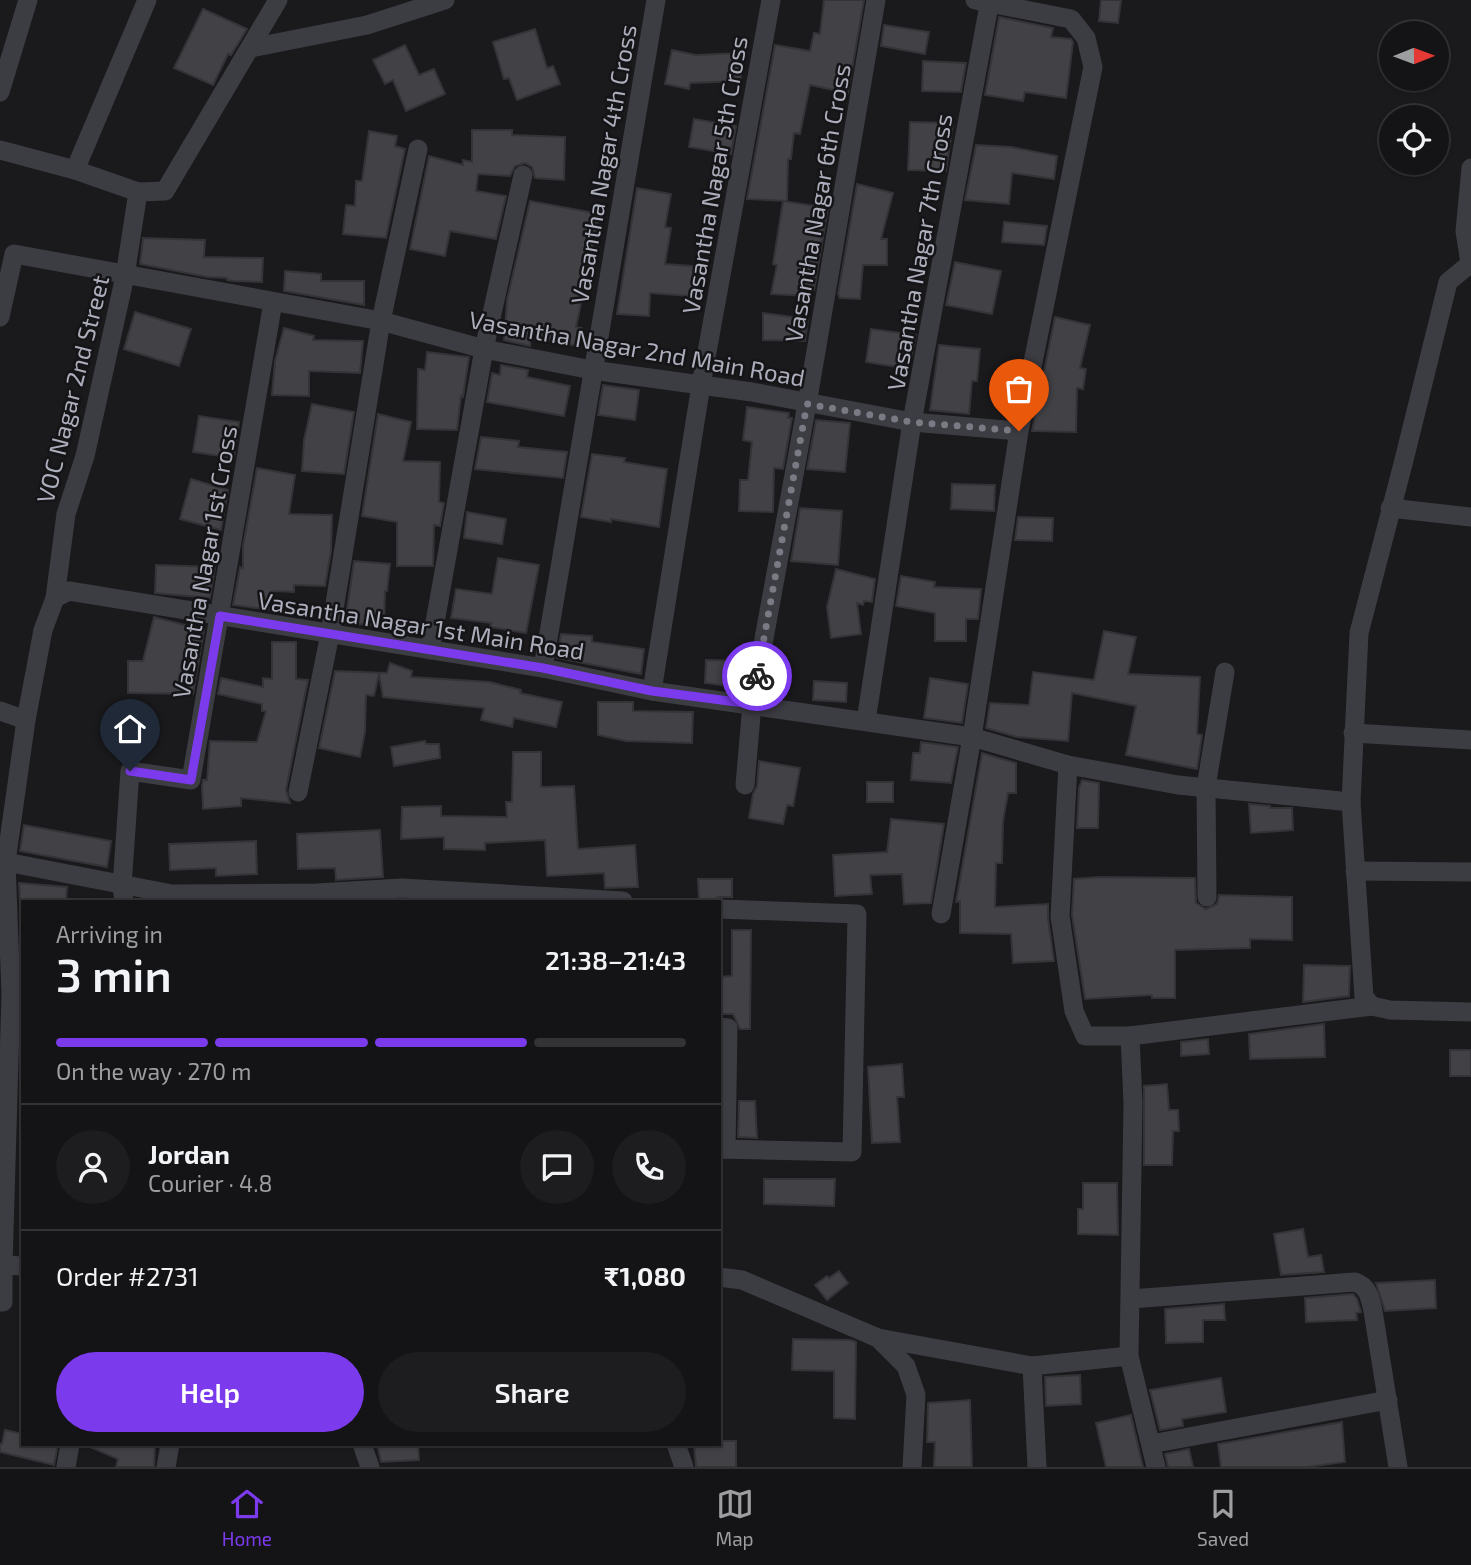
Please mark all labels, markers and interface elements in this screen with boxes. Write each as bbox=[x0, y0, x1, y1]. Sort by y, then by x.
north arrow bbox=[1379, 21, 1449, 91]
map controls bbox=[1379, 21, 1449, 175]
street label: Vasantha Nagar 4th Cross bbox=[564, 22, 642, 306]
street label: Vasantha Nagar 5th Cross bbox=[675, 34, 753, 316]
street label: Vasantha Nagar 6th Cross bbox=[778, 62, 856, 344]
button: locate bbox=[1379, 105, 1449, 175]
street label: Vasantha Nagar 7th Cross bbox=[880, 111, 958, 393]
street label: VOC Nagar 2nd Street bbox=[30, 272, 114, 506]
street label: Vasantha Nagar 2nd Main Road bbox=[467, 304, 807, 392]
pin bbox=[989, 359, 1049, 431]
icon: bag bbox=[1000, 370, 1038, 408]
street label: Vasantha Nagar 1st Cross bbox=[166, 423, 242, 701]
street label: Vasantha Nagar 1st Main Road bbox=[256, 585, 586, 665]
courier bbox=[722, 641, 792, 711]
icon: bike bbox=[738, 657, 776, 695]
pin bbox=[100, 699, 160, 771]
icon: home bbox=[111, 710, 149, 748]
text: Arriving in bbox=[56, 920, 163, 948]
text: 21:38–21:43 bbox=[545, 944, 686, 975]
text: 3 min bbox=[56, 946, 172, 1001]
text: On the way · 270 m bbox=[56, 1057, 251, 1085]
button: person bbox=[56, 1130, 130, 1204]
button: chat bbox=[520, 1130, 594, 1204]
button: phone bbox=[612, 1130, 686, 1204]
text: Jordan bbox=[148, 1138, 230, 1169]
text: Courier · 4.8 bbox=[148, 1169, 272, 1197]
text: Order #2731 bbox=[56, 1260, 199, 1291]
text: ₹1,080 bbox=[604, 1260, 686, 1291]
button: Help bbox=[56, 1352, 364, 1432]
button: Share bbox=[378, 1352, 686, 1432]
tab: Home bbox=[222, 1485, 272, 1550]
tab: Map bbox=[716, 1485, 754, 1550]
tab: Saved bbox=[1197, 1485, 1249, 1550]

